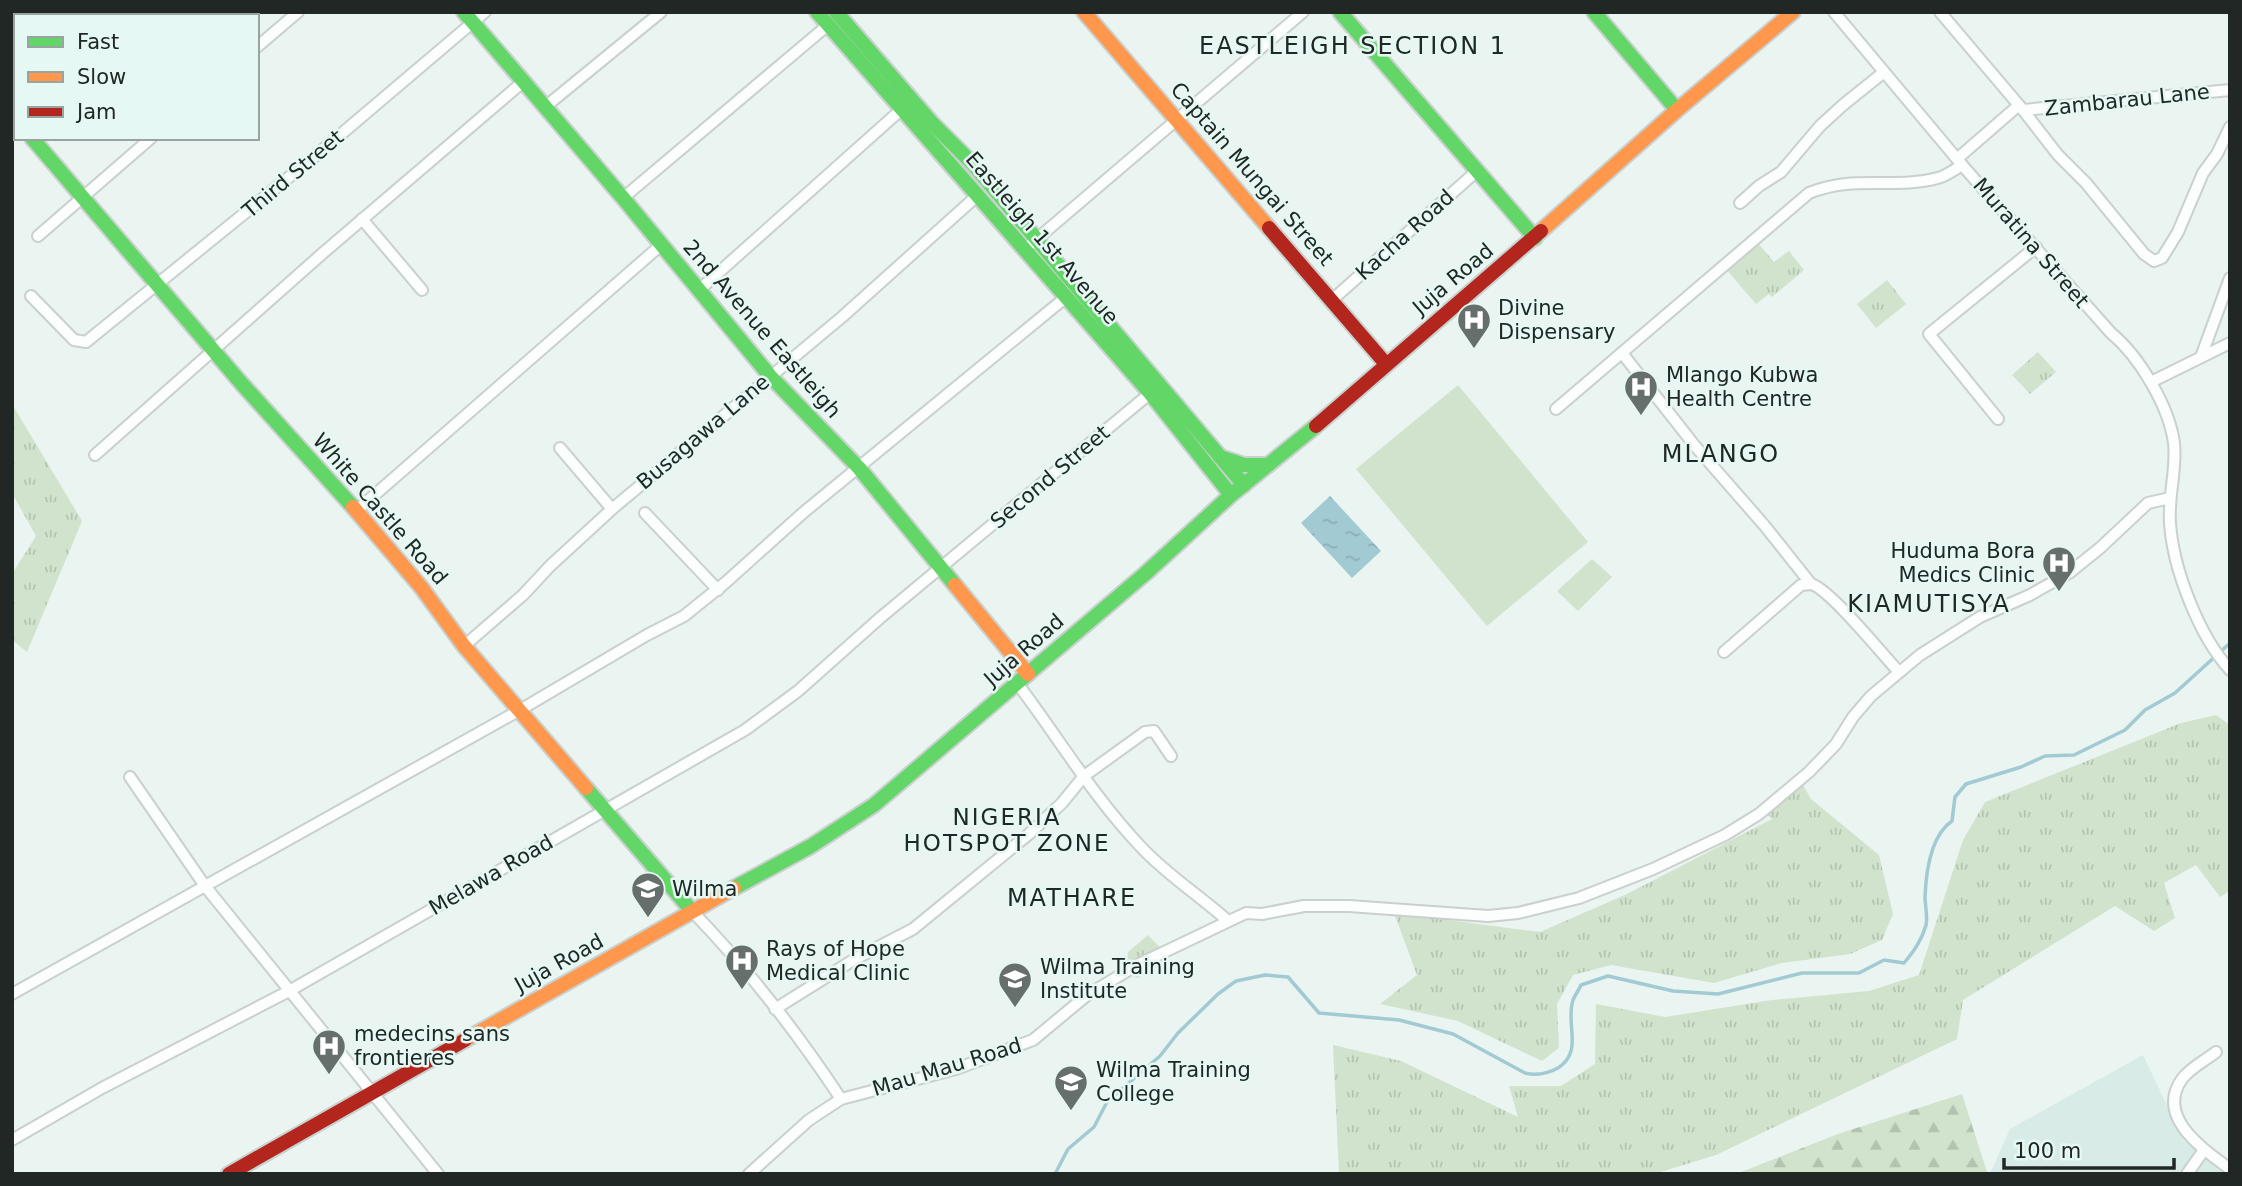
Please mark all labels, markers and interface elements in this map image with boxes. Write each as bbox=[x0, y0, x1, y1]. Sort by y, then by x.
legend bbox=[14, 14, 259, 140]
text: Fast bbox=[77, 30, 119, 54]
district label: EASTLEIGH SECTION 1 bbox=[1199, 32, 1507, 60]
text: Slow bbox=[77, 65, 126, 89]
street label: Captain Mungai Street bbox=[1166, 77, 1338, 271]
street label: Zambarau Lane bbox=[2043, 79, 2211, 121]
text: Jam bbox=[75, 100, 117, 124]
street label: Third Street bbox=[237, 125, 348, 224]
street label: Eastleigh 1st Avenue bbox=[961, 147, 1123, 329]
street label: Muratina Street bbox=[1968, 173, 2094, 313]
street label: Kacha Road bbox=[1351, 185, 1459, 285]
street label: 2nd Avenue Eastleigh bbox=[678, 235, 846, 423]
street label: Juja Road bbox=[1406, 238, 1498, 321]
place label: Divine Dispensary bbox=[1498, 296, 1615, 344]
hospital icon: Divine Dispensary bbox=[1455, 301, 1493, 350]
place label: Mlango Kubwa Health Centre bbox=[1666, 363, 1818, 411]
hospital icon: Mlango Kubwa Health Centre bbox=[1622, 368, 1660, 417]
street label: Busagawa Lane bbox=[632, 370, 774, 494]
street label: Second Street bbox=[986, 420, 1114, 534]
street label: White Castle Road bbox=[308, 428, 452, 590]
district label: MLANGO bbox=[1662, 440, 1780, 468]
place label: Huduma Bora Medics Clinic bbox=[1891, 539, 2035, 587]
hospital icon: Huduma Bora Medics Clinic bbox=[2040, 544, 2078, 593]
district label: KIAMUTISYA bbox=[1847, 590, 2011, 618]
street label: Juja Road bbox=[978, 609, 1069, 692]
district label: NIGERIA HOTSPOT ZONE bbox=[904, 804, 1110, 856]
street label: Melawa Road bbox=[425, 830, 557, 920]
school or university icon: Wilma bbox=[629, 870, 667, 919]
place label: Wilma bbox=[672, 877, 737, 901]
district label: MATHARE bbox=[1007, 884, 1137, 912]
street label: Juja Road bbox=[509, 929, 607, 998]
place label: Rays of Hope Medical Clinic bbox=[766, 937, 910, 985]
hospital icon: Rays of Hope Medical Clinic bbox=[723, 942, 761, 991]
place label: Wilma Training Institute bbox=[1040, 955, 1195, 1003]
school or university icon: Wilma Training Institute bbox=[996, 960, 1034, 1009]
place label: medecins sans frontieres bbox=[354, 1022, 510, 1070]
hospital icon: medecins sans frontieres bbox=[310, 1027, 348, 1076]
street label: Mau Mau Road bbox=[870, 1033, 1024, 1101]
place label: Wilma Training College bbox=[1096, 1058, 1251, 1106]
school or university icon: Wilma Training College bbox=[1052, 1063, 1090, 1112]
scale bar bbox=[2004, 1126, 2174, 1170]
text: 100 m bbox=[2014, 1139, 2081, 1163]

